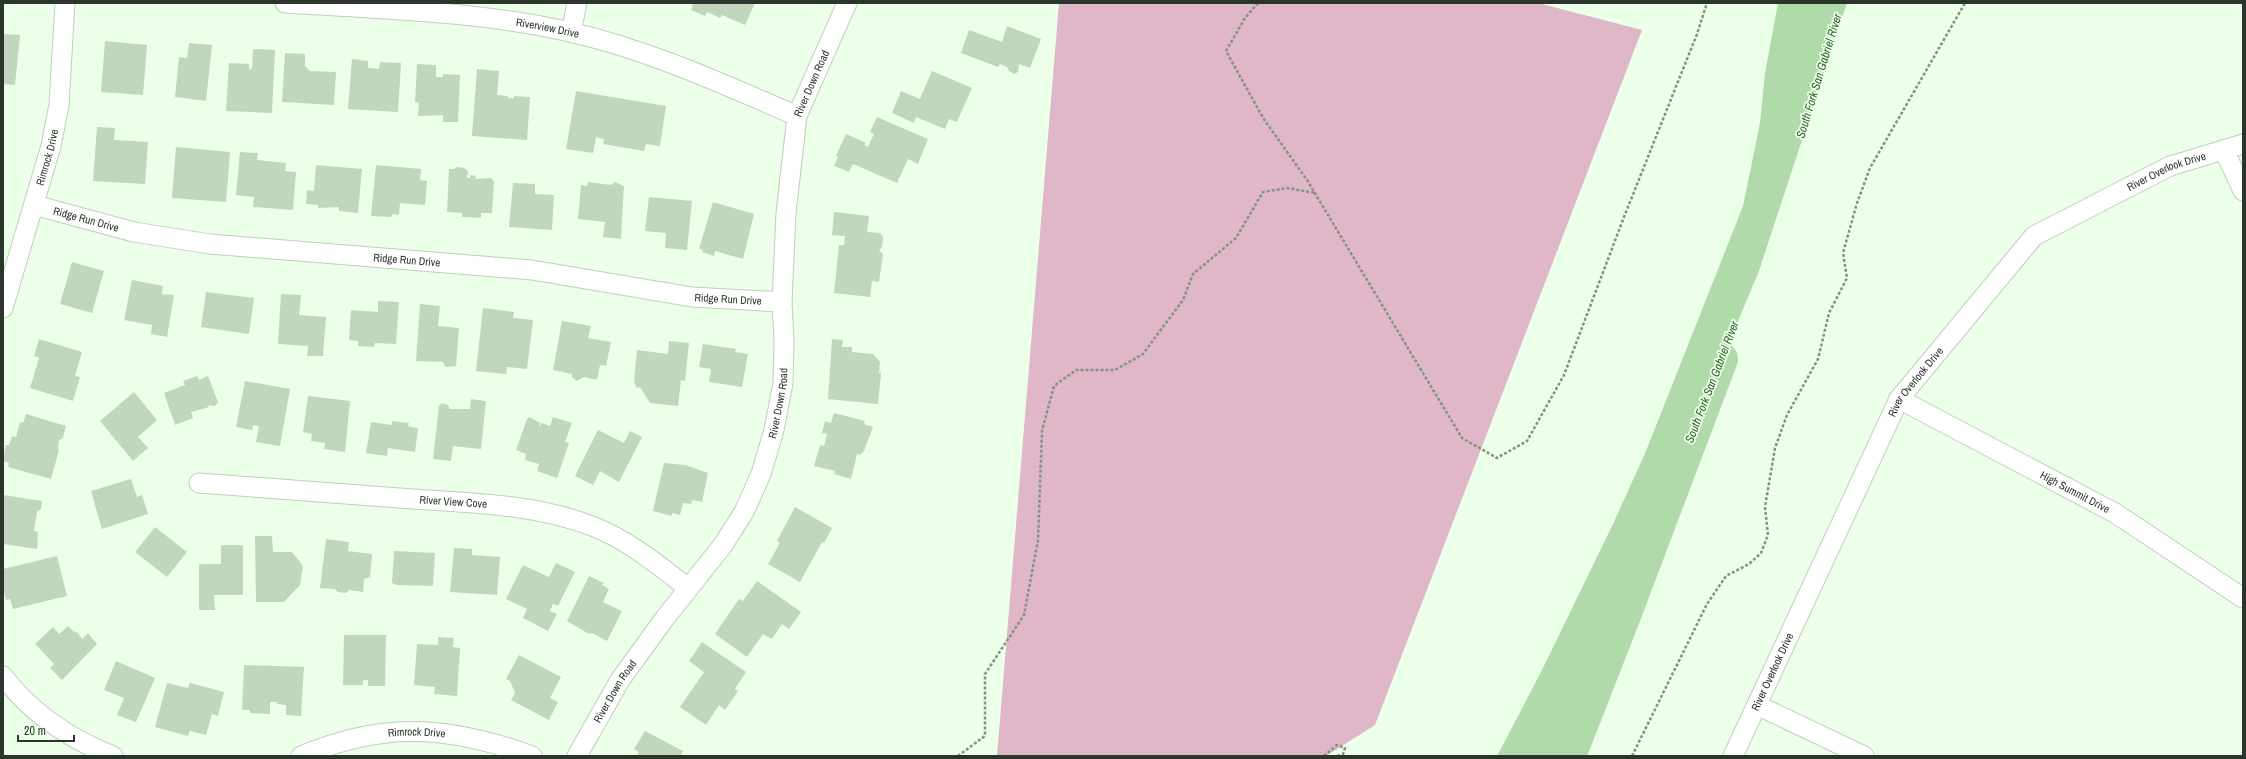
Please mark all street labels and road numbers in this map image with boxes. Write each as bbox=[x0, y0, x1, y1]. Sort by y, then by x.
street label: Riverview Drive bbox=[515, 15, 581, 41]
street label: River Down Road bbox=[791, 48, 832, 119]
street label: Rimrock Drive bbox=[33, 128, 61, 187]
street label: River Overlook Drive bbox=[2125, 149, 2207, 194]
street label: Ridge Run Drive bbox=[52, 204, 120, 235]
street label: Ridge Run Drive bbox=[373, 250, 441, 270]
street label: Ridge Run Drive bbox=[694, 290, 762, 308]
street label: River Overlook Drive bbox=[1885, 344, 1946, 419]
street label: River Down Road bbox=[765, 368, 790, 440]
street label: High Summit Drive bbox=[2038, 468, 2112, 516]
street label: River View Cove bbox=[419, 492, 488, 511]
street label: River Overlook Drive bbox=[1748, 630, 1796, 713]
street label: River Down Road bbox=[590, 657, 639, 725]
street label: Rimrock Drive bbox=[387, 724, 446, 741]

